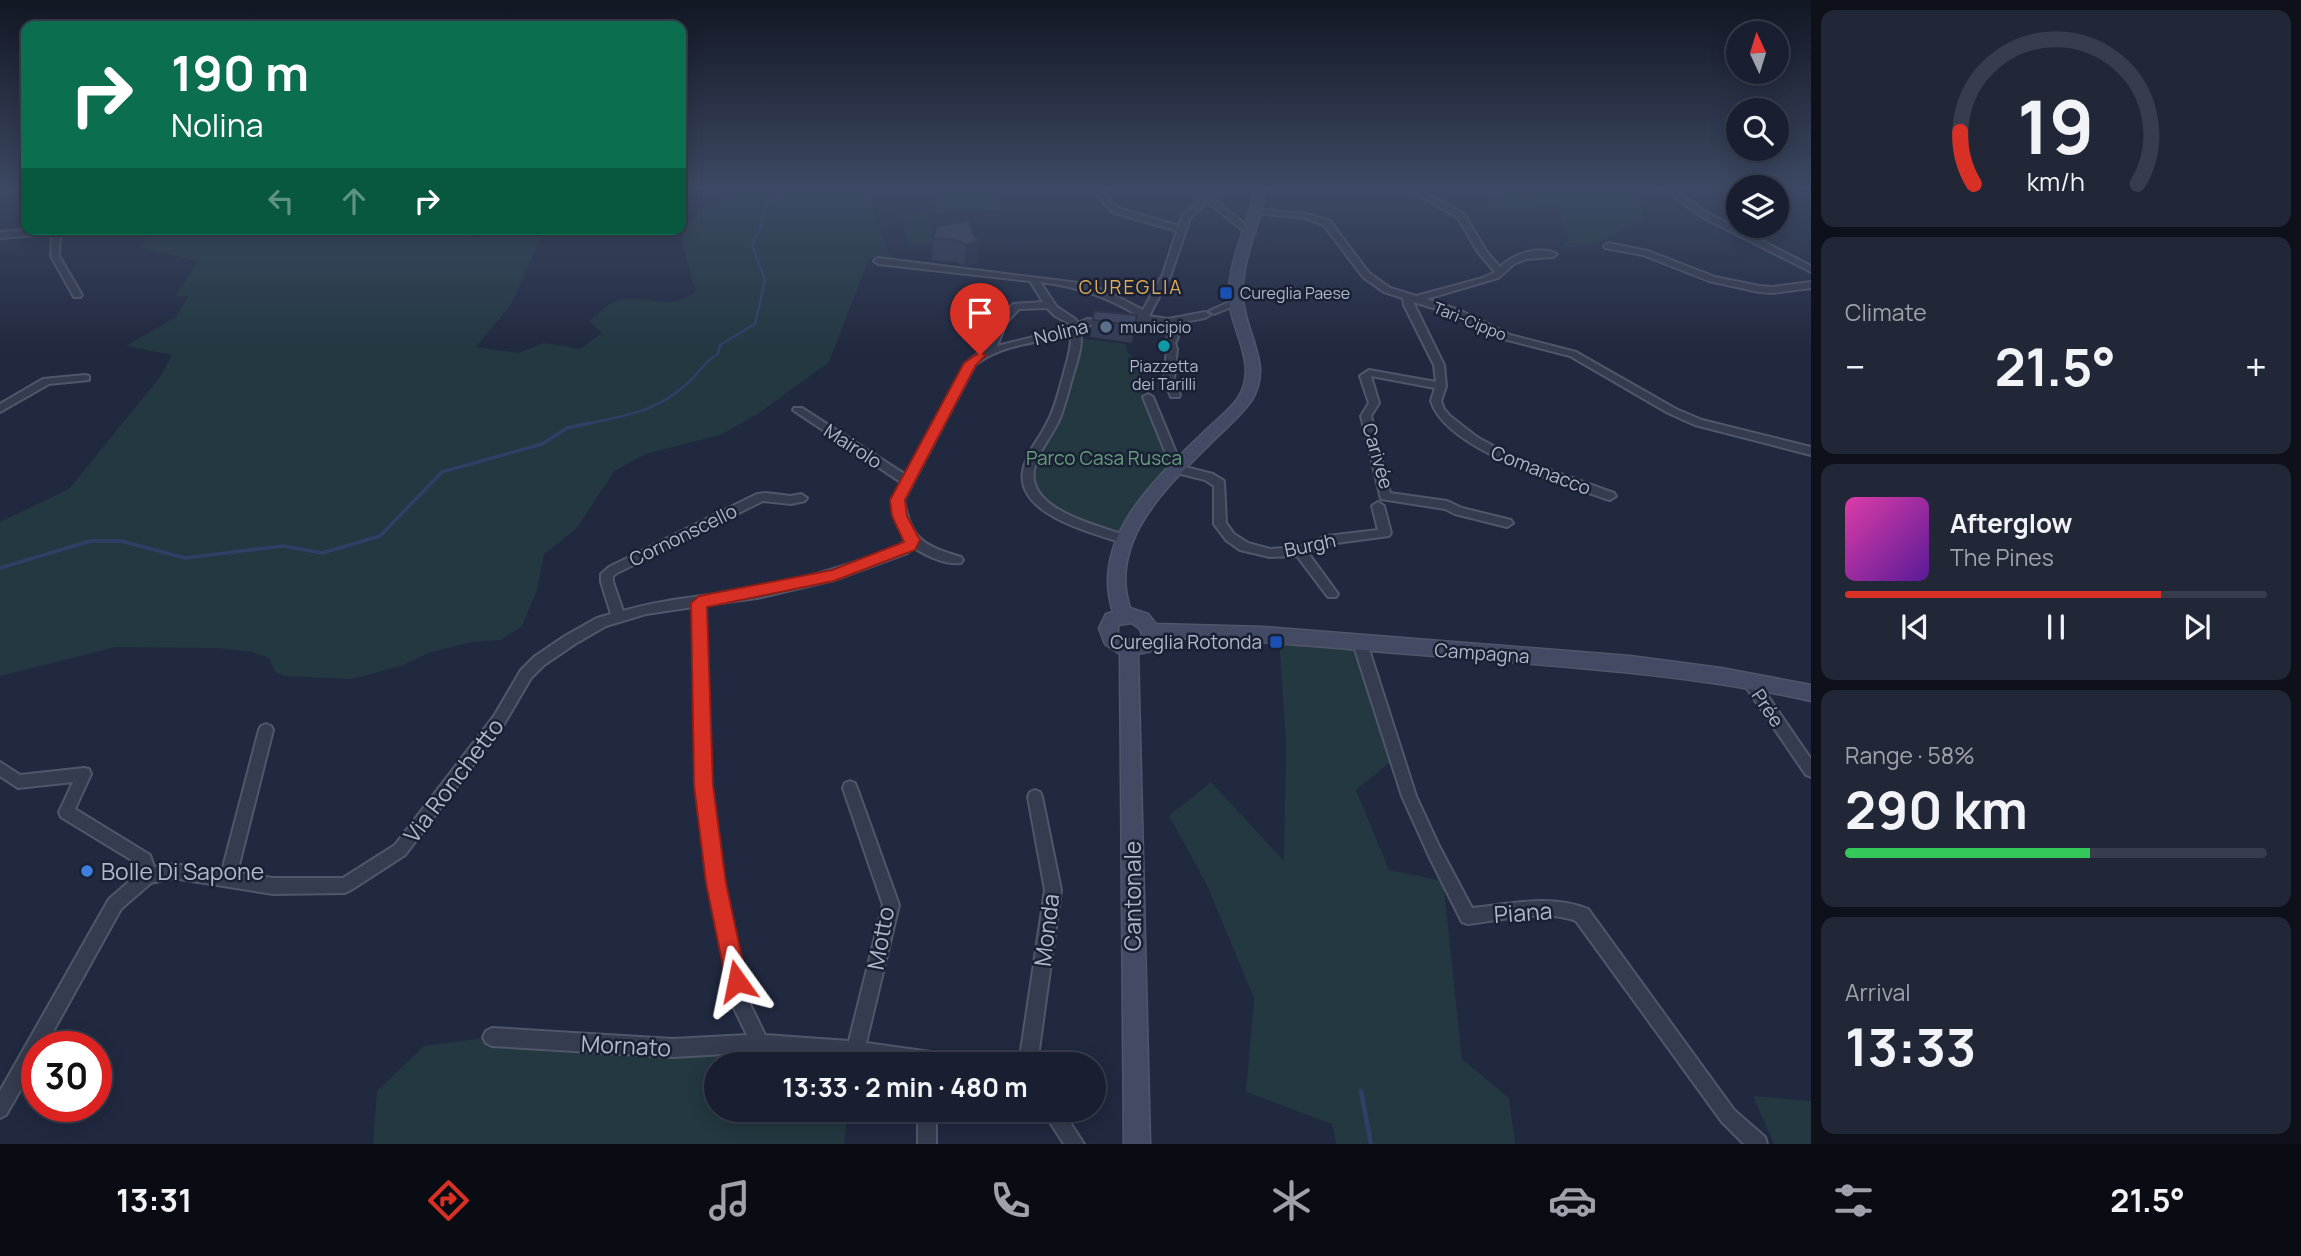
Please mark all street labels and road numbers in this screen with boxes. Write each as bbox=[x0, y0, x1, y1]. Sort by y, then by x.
street label: Tarì-Cippo bbox=[1430, 296, 1510, 346]
street label: Nolina bbox=[1031, 313, 1091, 351]
street label: Mairolo bbox=[819, 418, 887, 474]
street label: Carivée bbox=[1356, 420, 1400, 492]
street label: Comanacco bbox=[1487, 439, 1595, 501]
street label: Cornonscello bbox=[625, 498, 741, 572]
street label: Burgh bbox=[1282, 527, 1338, 563]
street label: Campagna bbox=[1434, 637, 1530, 669]
street label: Prée bbox=[1746, 684, 1790, 732]
street label: Via Ronchetto bbox=[396, 711, 510, 849]
street label: Cantonale bbox=[1116, 841, 1148, 951]
street label: Monda bbox=[1026, 892, 1066, 968]
street label: Piana bbox=[1493, 894, 1553, 930]
street label: Motto bbox=[859, 904, 901, 972]
street label: Mornato bbox=[580, 1027, 672, 1063]

